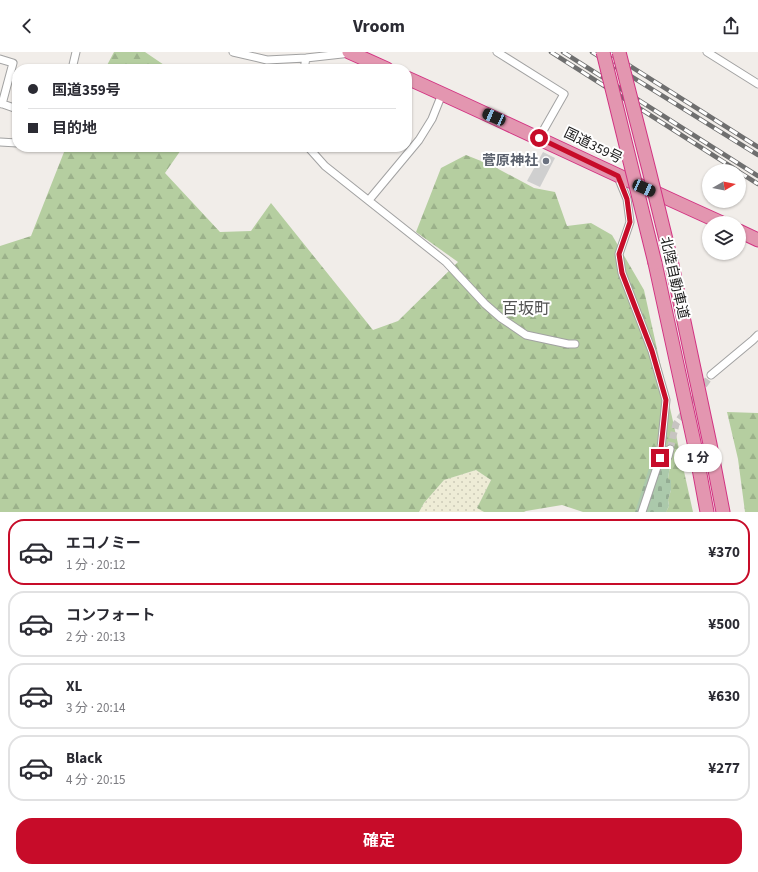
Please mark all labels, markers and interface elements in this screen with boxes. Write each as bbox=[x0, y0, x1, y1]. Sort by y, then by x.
text: Vroom bbox=[353, 14, 405, 39]
icon: back bbox=[16, 15, 38, 37]
icon: share bbox=[720, 15, 742, 37]
text: 国道359号 bbox=[52, 80, 121, 101]
car bbox=[481, 107, 507, 127]
text: 目的地 bbox=[52, 118, 97, 139]
street label: 国道359号 bbox=[560, 123, 626, 169]
route start bbox=[530, 129, 548, 147]
place label: 菅原神社 bbox=[482, 151, 538, 171]
marker: 菅原神社 bbox=[541, 156, 551, 166]
north arrow bbox=[702, 164, 746, 208]
map controls bbox=[702, 164, 746, 260]
car bbox=[631, 178, 657, 198]
button: layers bbox=[702, 216, 746, 260]
street label: 北陸自動車道 bbox=[655, 235, 693, 321]
district label: 百坂町 bbox=[502, 298, 550, 320]
callout: 1 分 bbox=[674, 444, 722, 472]
route end bbox=[651, 449, 669, 467]
text: 1 分 bbox=[687, 449, 709, 467]
text: エコノミー bbox=[66, 533, 141, 554]
icon: car bbox=[18, 534, 54, 570]
text: ¥370 bbox=[708, 542, 740, 563]
text: 1 分 · 20:12 bbox=[66, 556, 126, 574]
text: コンフォート bbox=[66, 605, 156, 626]
icon: car bbox=[18, 606, 54, 642]
text: ¥500 bbox=[708, 614, 740, 635]
text: 2 分 · 20:13 bbox=[66, 628, 126, 646]
text: XL bbox=[66, 676, 82, 697]
icon: car bbox=[18, 678, 54, 714]
text: ¥630 bbox=[708, 686, 740, 707]
text: 3 分 · 20:14 bbox=[66, 699, 126, 717]
text: Black bbox=[66, 748, 103, 769]
icon: car bbox=[18, 750, 54, 786]
text: ¥277 bbox=[708, 758, 740, 779]
text: 4 分 · 20:15 bbox=[66, 771, 126, 789]
button: 確定 bbox=[16, 818, 742, 864]

